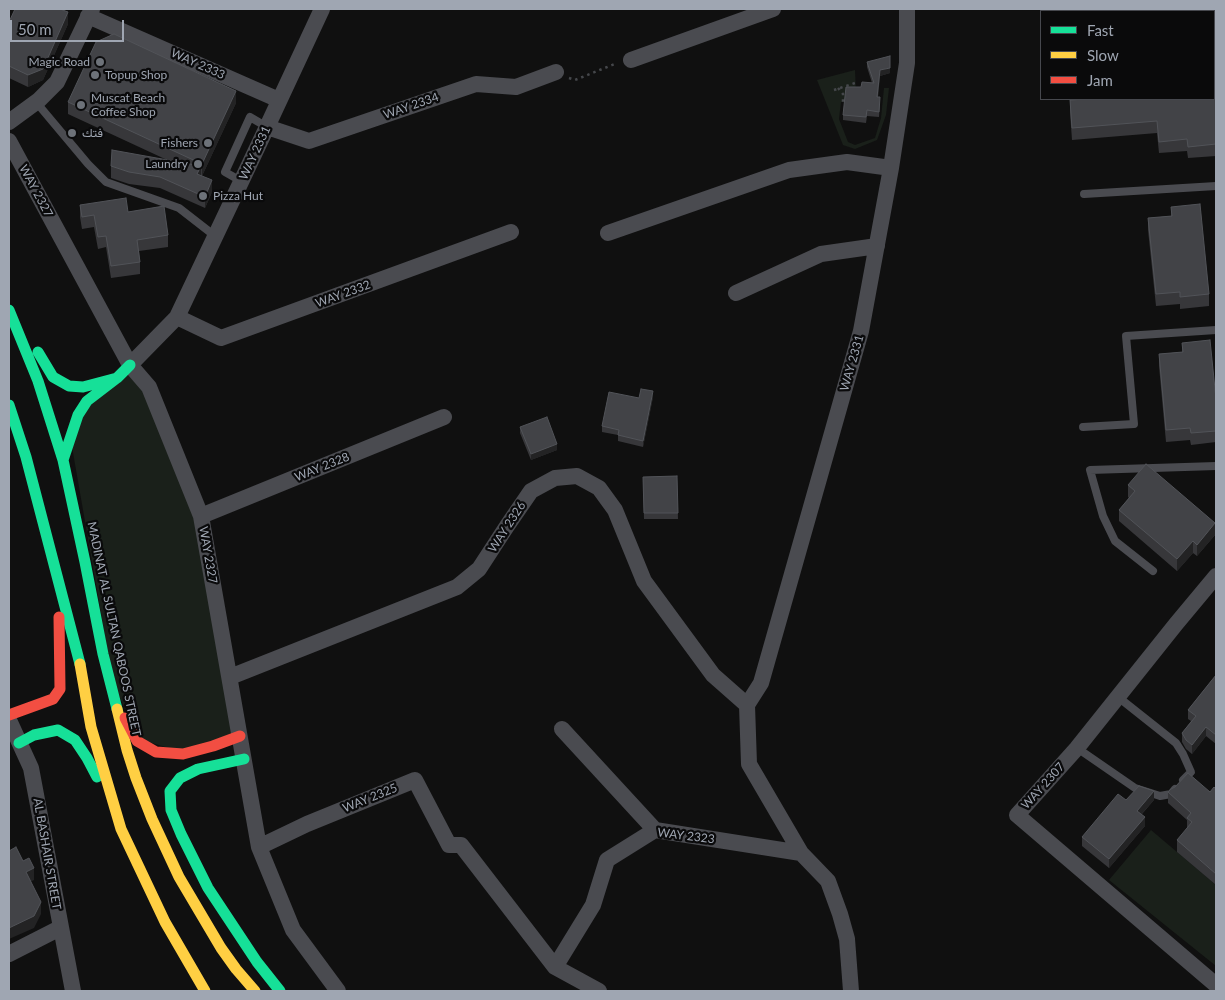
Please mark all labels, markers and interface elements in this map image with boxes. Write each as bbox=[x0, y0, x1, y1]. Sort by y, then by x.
scale bar bbox=[12, 10, 126, 42]
legend bbox=[1040, 10, 1215, 100]
text: 50 m bbox=[18, 20, 52, 38]
text: Fast bbox=[1087, 21, 1114, 39]
street label: WAY 2333 bbox=[169, 46, 227, 82]
text: Slow bbox=[1087, 46, 1119, 64]
place label: Magic Road bbox=[29, 55, 90, 69]
marker: Magic Road bbox=[94, 56, 106, 68]
place label: Topup Shop bbox=[105, 68, 167, 82]
marker: Topup Shop bbox=[89, 69, 101, 81]
text: Jam bbox=[1087, 71, 1113, 89]
street label: WAY 2334 bbox=[381, 90, 441, 122]
place label: Muscat Beach Coffee Shop bbox=[91, 91, 165, 119]
marker: Muscat Beach Coffee Shop bbox=[75, 99, 87, 111]
street label: WAY 2331 bbox=[236, 124, 274, 182]
place label: فتك bbox=[82, 126, 103, 140]
marker: فتك bbox=[66, 127, 78, 139]
place label: Fishers bbox=[161, 136, 198, 150]
marker: Fishers bbox=[202, 137, 214, 149]
place label: Laundry bbox=[145, 157, 188, 171]
marker: Laundry bbox=[192, 158, 204, 170]
street label: WAY 2327 bbox=[16, 162, 56, 220]
place label: Pizza Hut bbox=[213, 189, 263, 203]
marker: Pizza Hut bbox=[197, 190, 209, 202]
street label: WAY 2332 bbox=[313, 277, 373, 311]
street label: WAY 2331 bbox=[837, 333, 867, 393]
street label: WAY 2328 bbox=[293, 450, 351, 484]
street label: WAY 2326 bbox=[485, 499, 529, 555]
street label: MADINAT AL SULTAN QABOOS STREET bbox=[84, 520, 144, 738]
street label: WAY 2327 bbox=[196, 525, 220, 585]
street label: WAY 2307 bbox=[1018, 760, 1068, 812]
street label: WAY 2325 bbox=[341, 781, 399, 815]
street label: AL BASHAIR STREET bbox=[30, 797, 64, 911]
street label: WAY 2323 bbox=[657, 825, 715, 847]

